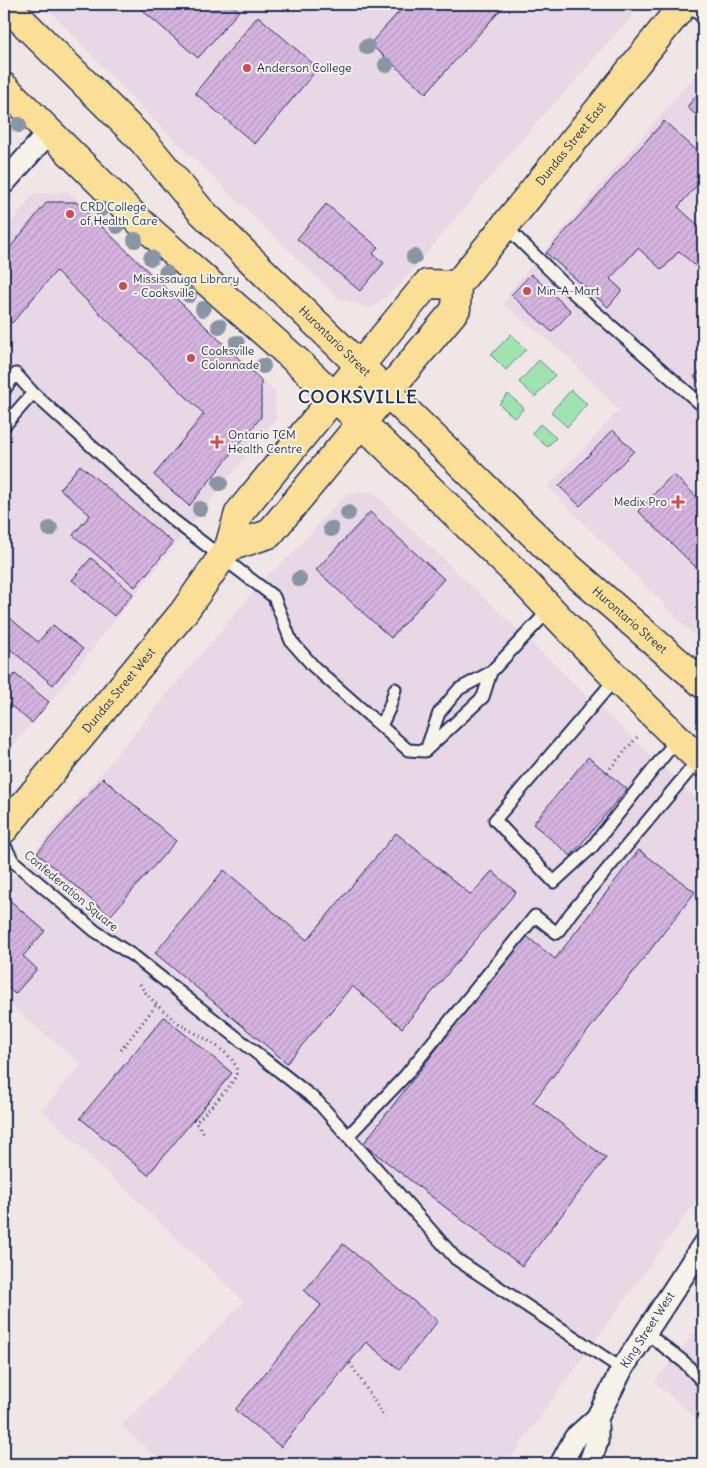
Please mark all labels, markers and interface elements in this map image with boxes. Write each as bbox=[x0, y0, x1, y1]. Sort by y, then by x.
place label: Anderson College bbox=[257, 60, 352, 75]
marker: Anderson College bbox=[241, 62, 253, 74]
street label: Dundas Street East bbox=[532, 99, 609, 188]
place label: CRD College of Health Care bbox=[80, 199, 157, 228]
marker: CRD College of Health Care bbox=[64, 208, 76, 220]
place label: Mississauga Library - Cooksville bbox=[133, 271, 239, 300]
marker: Mississauga Library - Cooksville bbox=[117, 280, 129, 292]
place label: Min-A-Mart bbox=[537, 283, 600, 298]
marker: Min-A-Mart bbox=[521, 285, 533, 297]
street label: Hurontario Street bbox=[296, 303, 374, 379]
place label: Cooksville Colonnade bbox=[201, 343, 259, 372]
marker: Cooksville Colonnade bbox=[185, 352, 197, 364]
district label: COOKSVILLE bbox=[298, 385, 418, 408]
place label: Ontario TCM Health Centre bbox=[228, 427, 302, 456]
marker: Ontario TCM Health Centre bbox=[210, 435, 224, 449]
place label: Medix Pro bbox=[614, 494, 667, 509]
marker: Medix Pro bbox=[671, 495, 685, 509]
street label: Hurontario Street bbox=[589, 583, 670, 656]
street label: Dundas Street West bbox=[79, 644, 158, 736]
street label: Confederation Square bbox=[21, 847, 121, 934]
street label: King Street West bbox=[617, 1289, 677, 1371]

